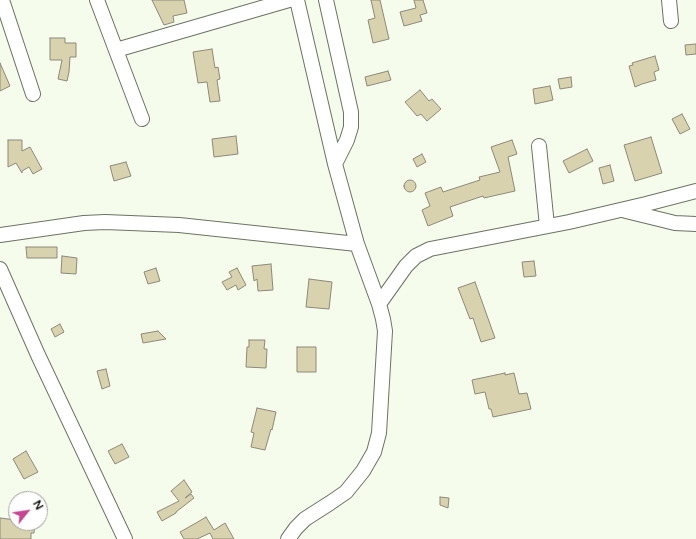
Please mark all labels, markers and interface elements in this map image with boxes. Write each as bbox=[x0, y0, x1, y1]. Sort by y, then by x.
north arrow bbox=[8, 491, 48, 531]
text: N bbox=[30, 498, 46, 512]

